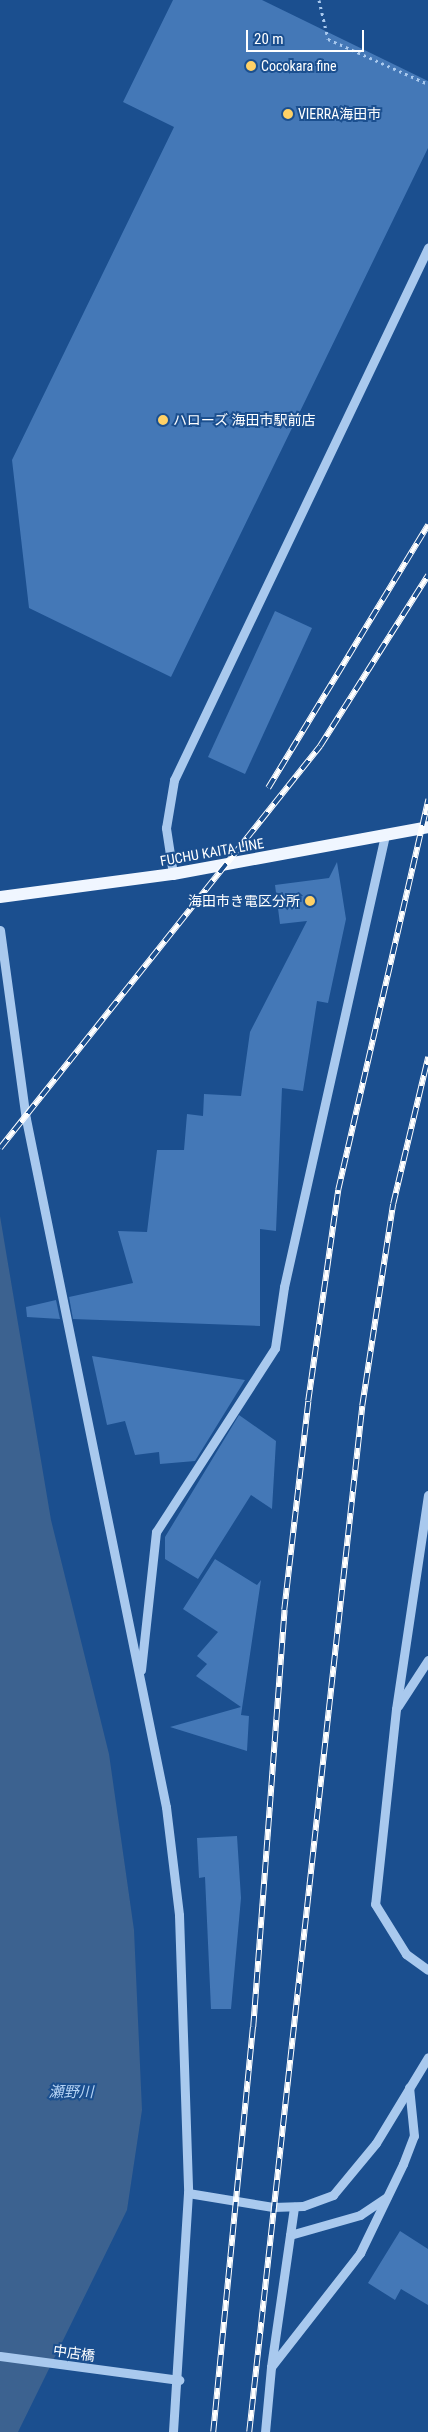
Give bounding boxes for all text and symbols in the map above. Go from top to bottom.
scale bar [248,20,366,52]
text: 20 m [254,30,284,48]
place label: Cocokara fine [261,58,337,74]
marker: Cocokara fine [245,60,257,72]
place label: VIERRA海田市 [298,106,381,122]
marker: VIERRA海田市 [282,108,294,120]
place label: ハローズ 海田市駅前店 [173,412,316,428]
marker: ハローズ 海田市駅前店 [157,414,169,426]
street label: FUCHU KAITA LINE [159,835,265,869]
place label: 海田市き電区分所 [188,893,300,909]
marker: 海田市き電区分所 [304,895,316,907]
water label: 瀬野川 [49,2084,93,2102]
street label: 中店橋 [52,2342,96,2364]

